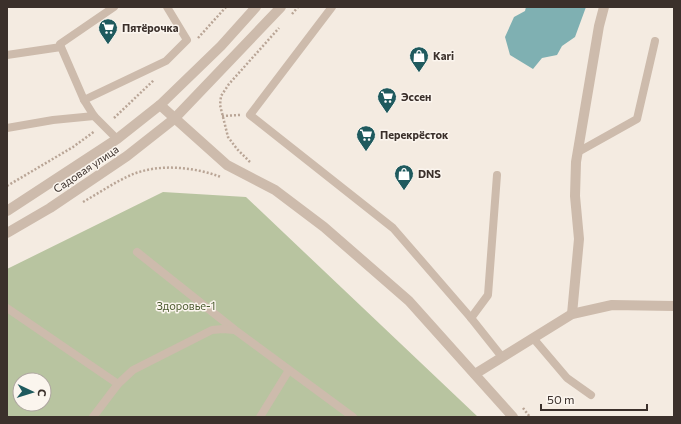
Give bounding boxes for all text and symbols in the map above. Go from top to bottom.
supermarket icon: Пятёрочка [97,17,119,45]
place label: Пятёрочка [122,21,179,34]
shop icon: Kari [408,45,430,73]
place label: Kari [433,49,454,62]
supermarket icon: Эссен [376,86,398,114]
place label: Эссен [401,90,431,103]
supermarket icon: Перекрёсток [355,124,377,152]
place label: Перекрёсток [380,128,449,141]
street label: Садовая улица [51,142,121,195]
shop icon: DNS [393,163,415,191]
place label: DNS [418,167,441,180]
park label: Здоровье-1 [157,299,215,312]
north arrow [12,372,52,412]
scale bar [541,386,647,412]
text: С [36,389,49,397]
text: 50 m [547,392,575,406]

